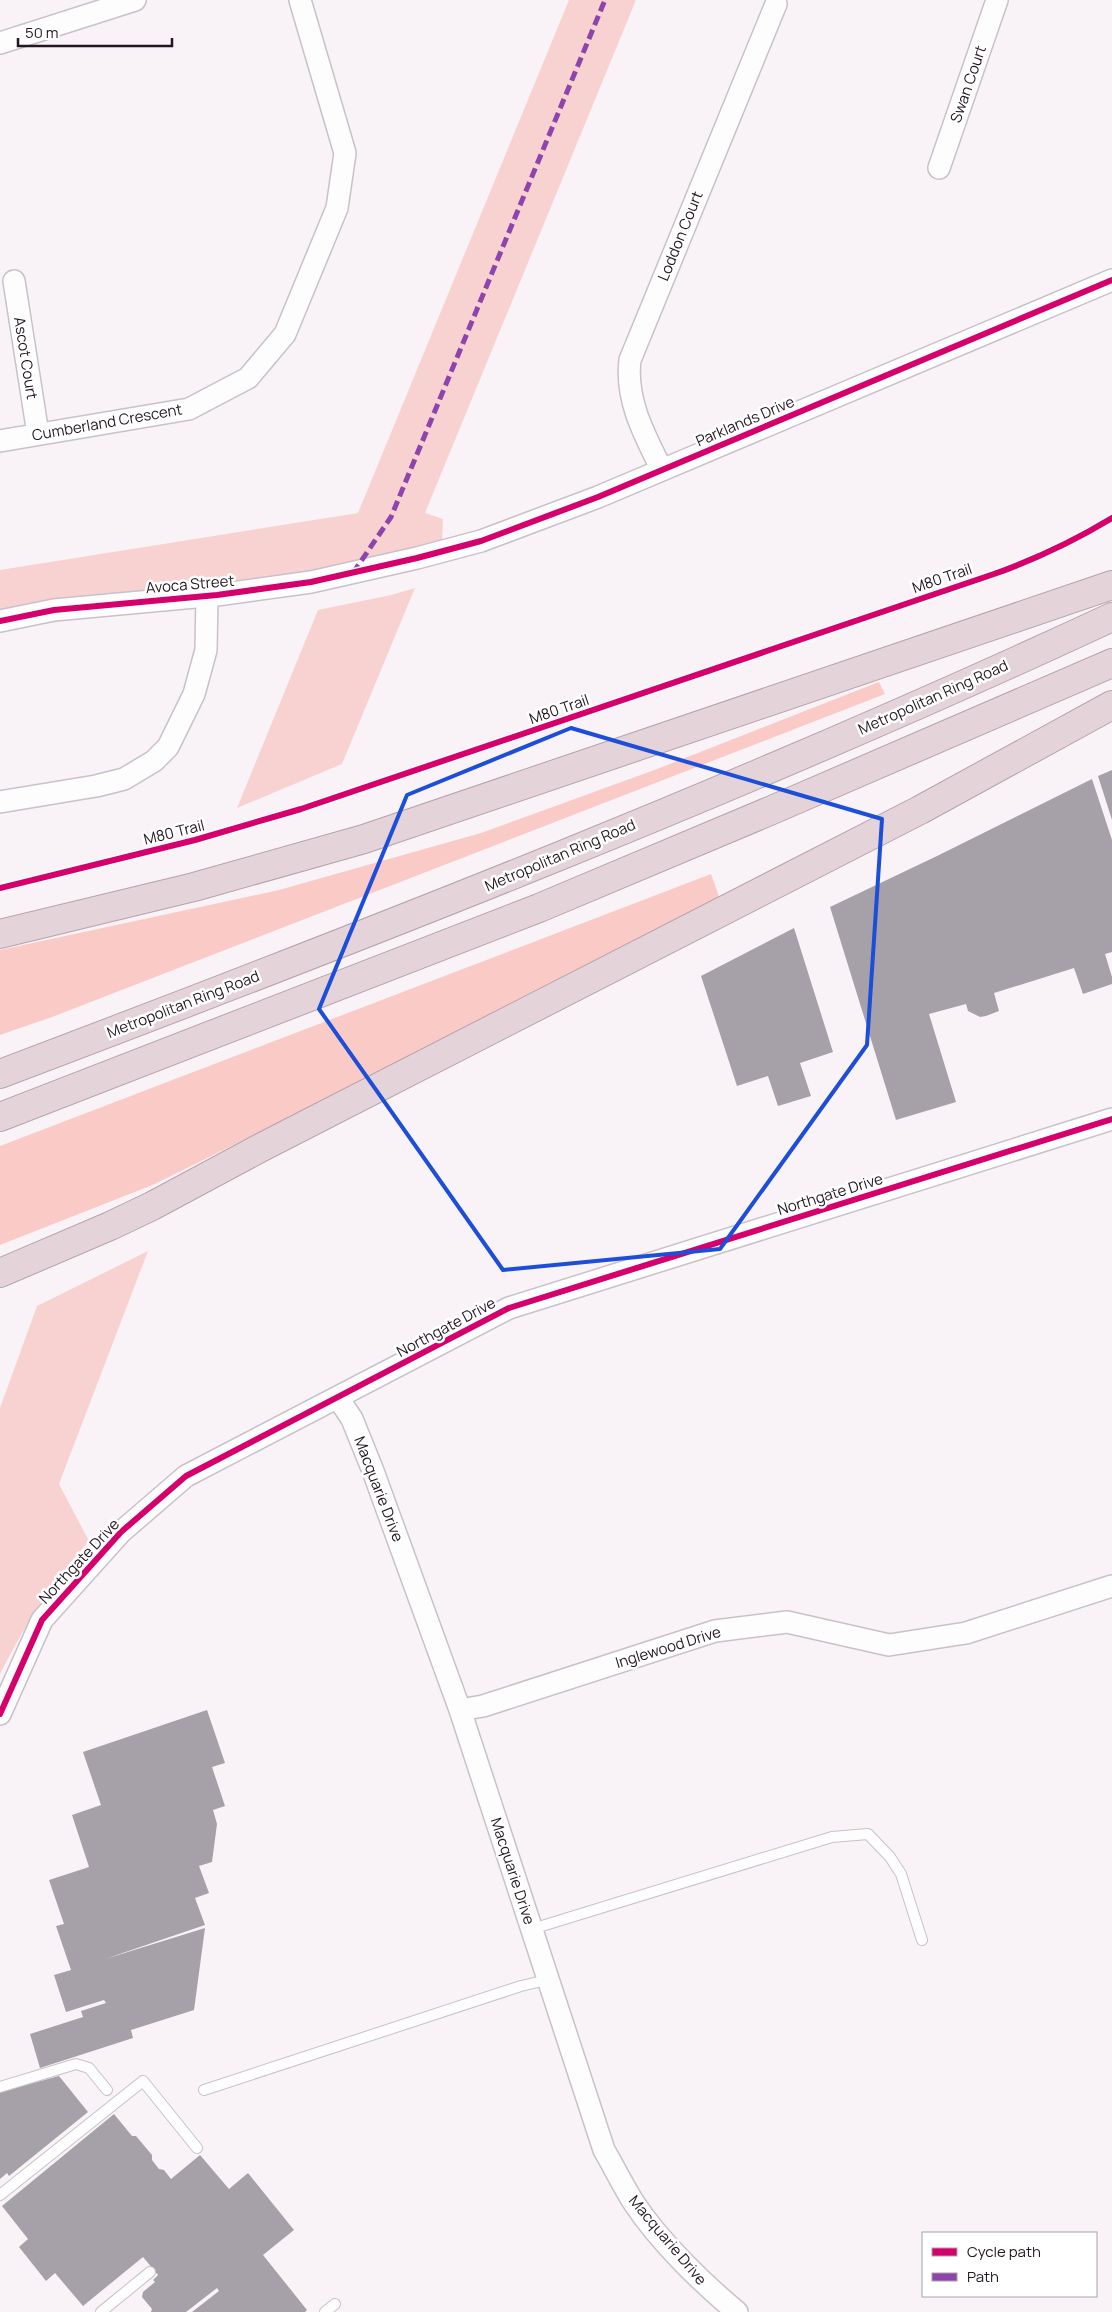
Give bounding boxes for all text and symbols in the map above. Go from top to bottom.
scale bar [18,15,171,47]
text: 50 m [25,22,59,43]
street label: Swan Court [945,43,991,125]
street label: Loddon Court [652,188,708,284]
street label: Ascot Court [9,315,43,401]
street label: Parklands Drive [692,391,798,451]
street label: Cumberland Crescent [30,398,184,446]
street label: M80 Trail [909,558,975,598]
street label: Avoca Street [145,570,235,598]
street label: Metropolitan Ring Road [855,654,1011,740]
street label: M80 Trail [526,689,592,729]
street label: M80 Trail [141,814,207,850]
street label: Metropolitan Ring Road [481,814,639,896]
street label: Metropolitan Ring Road [104,965,262,1043]
street label: Northgate Drive [775,1168,886,1220]
street label: Northgate Drive [393,1292,499,1362]
street label: Macquarie Drive [349,1433,409,1545]
street label: Northgate Drive [34,1514,124,1608]
street label: Inglewood Drive [613,1621,723,1673]
street label: Macquarie Drive [486,1815,540,1927]
street label: Macquarie Drive [624,2191,712,2289]
legend [922,2232,1097,2297]
text: Cycle path [967,2241,1041,2262]
text: Path [967,2266,999,2287]

